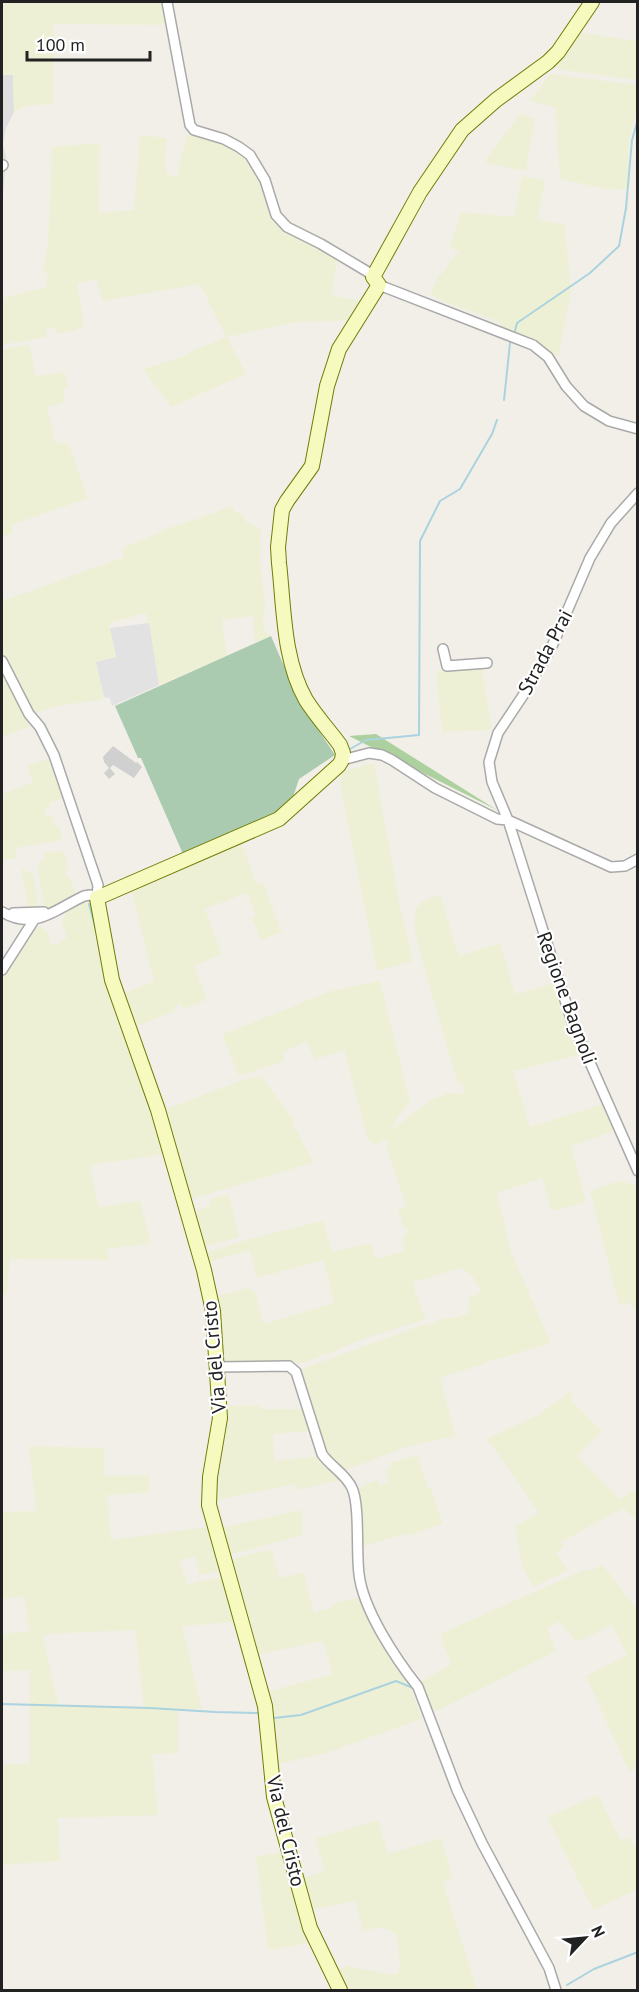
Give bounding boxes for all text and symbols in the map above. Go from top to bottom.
scale bar [27,24,150,62]
text: 100 m [36,33,85,56]
street label: Strada Prai [512,605,578,699]
street label: Regione Bagnoli [531,928,603,1068]
street label: Via del Cristo [196,1300,232,1415]
street label: Via del Cristo [260,1772,311,1889]
north arrow [555,1908,615,1968]
text: N [587,1922,610,1941]

